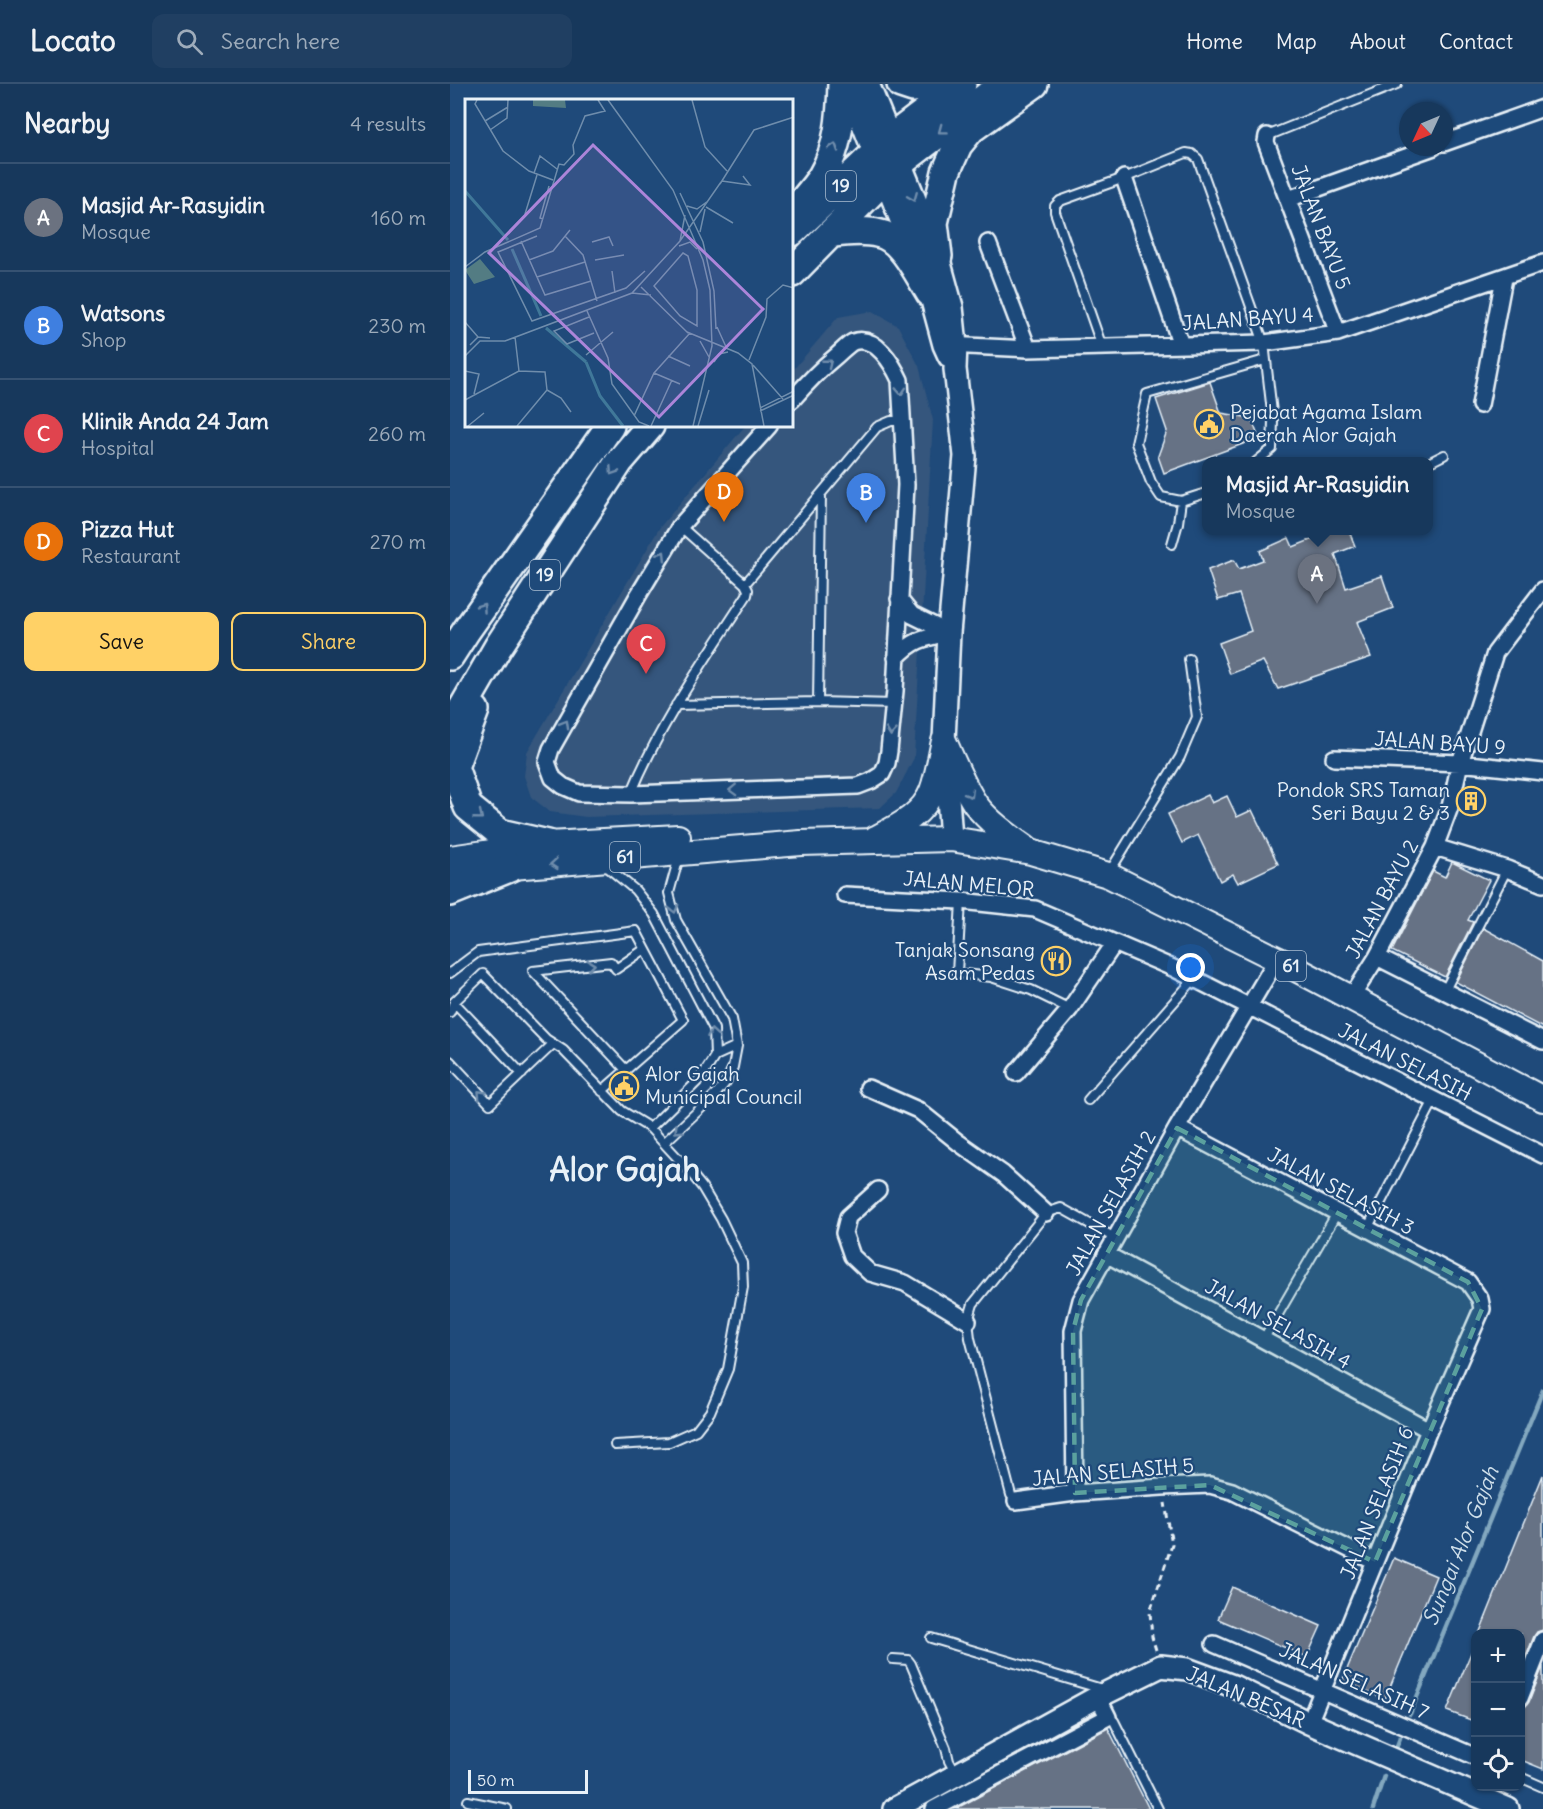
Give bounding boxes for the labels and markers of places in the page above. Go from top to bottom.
place label: Pejabat Agama Islam Daerah Alor Gajah [1230,399,1422,447]
public building icon: Pejabat Agama Islam Daerah Alor Gajah [1193,408,1225,440]
pin: D [704,472,744,522]
pin: B [846,474,886,523]
pin: A [1298,554,1336,604]
pin: C [626,624,666,674]
place label: Pondok SRS Taman Seri Bayu 2 & 3 [1277,777,1450,825]
building icon: Pondok SRS Taman Seri Bayu 2 & 3 [1455,785,1487,817]
place label: Tanjak Sonsang Asam Pedas [895,937,1035,985]
restaurant icon: Tanjak Sonsang Asam Pedas [1040,945,1072,977]
place label: Alor Gajah Municipal Council [645,1061,802,1109]
public building icon: Alor Gajah Municipal Council [608,1070,640,1102]

